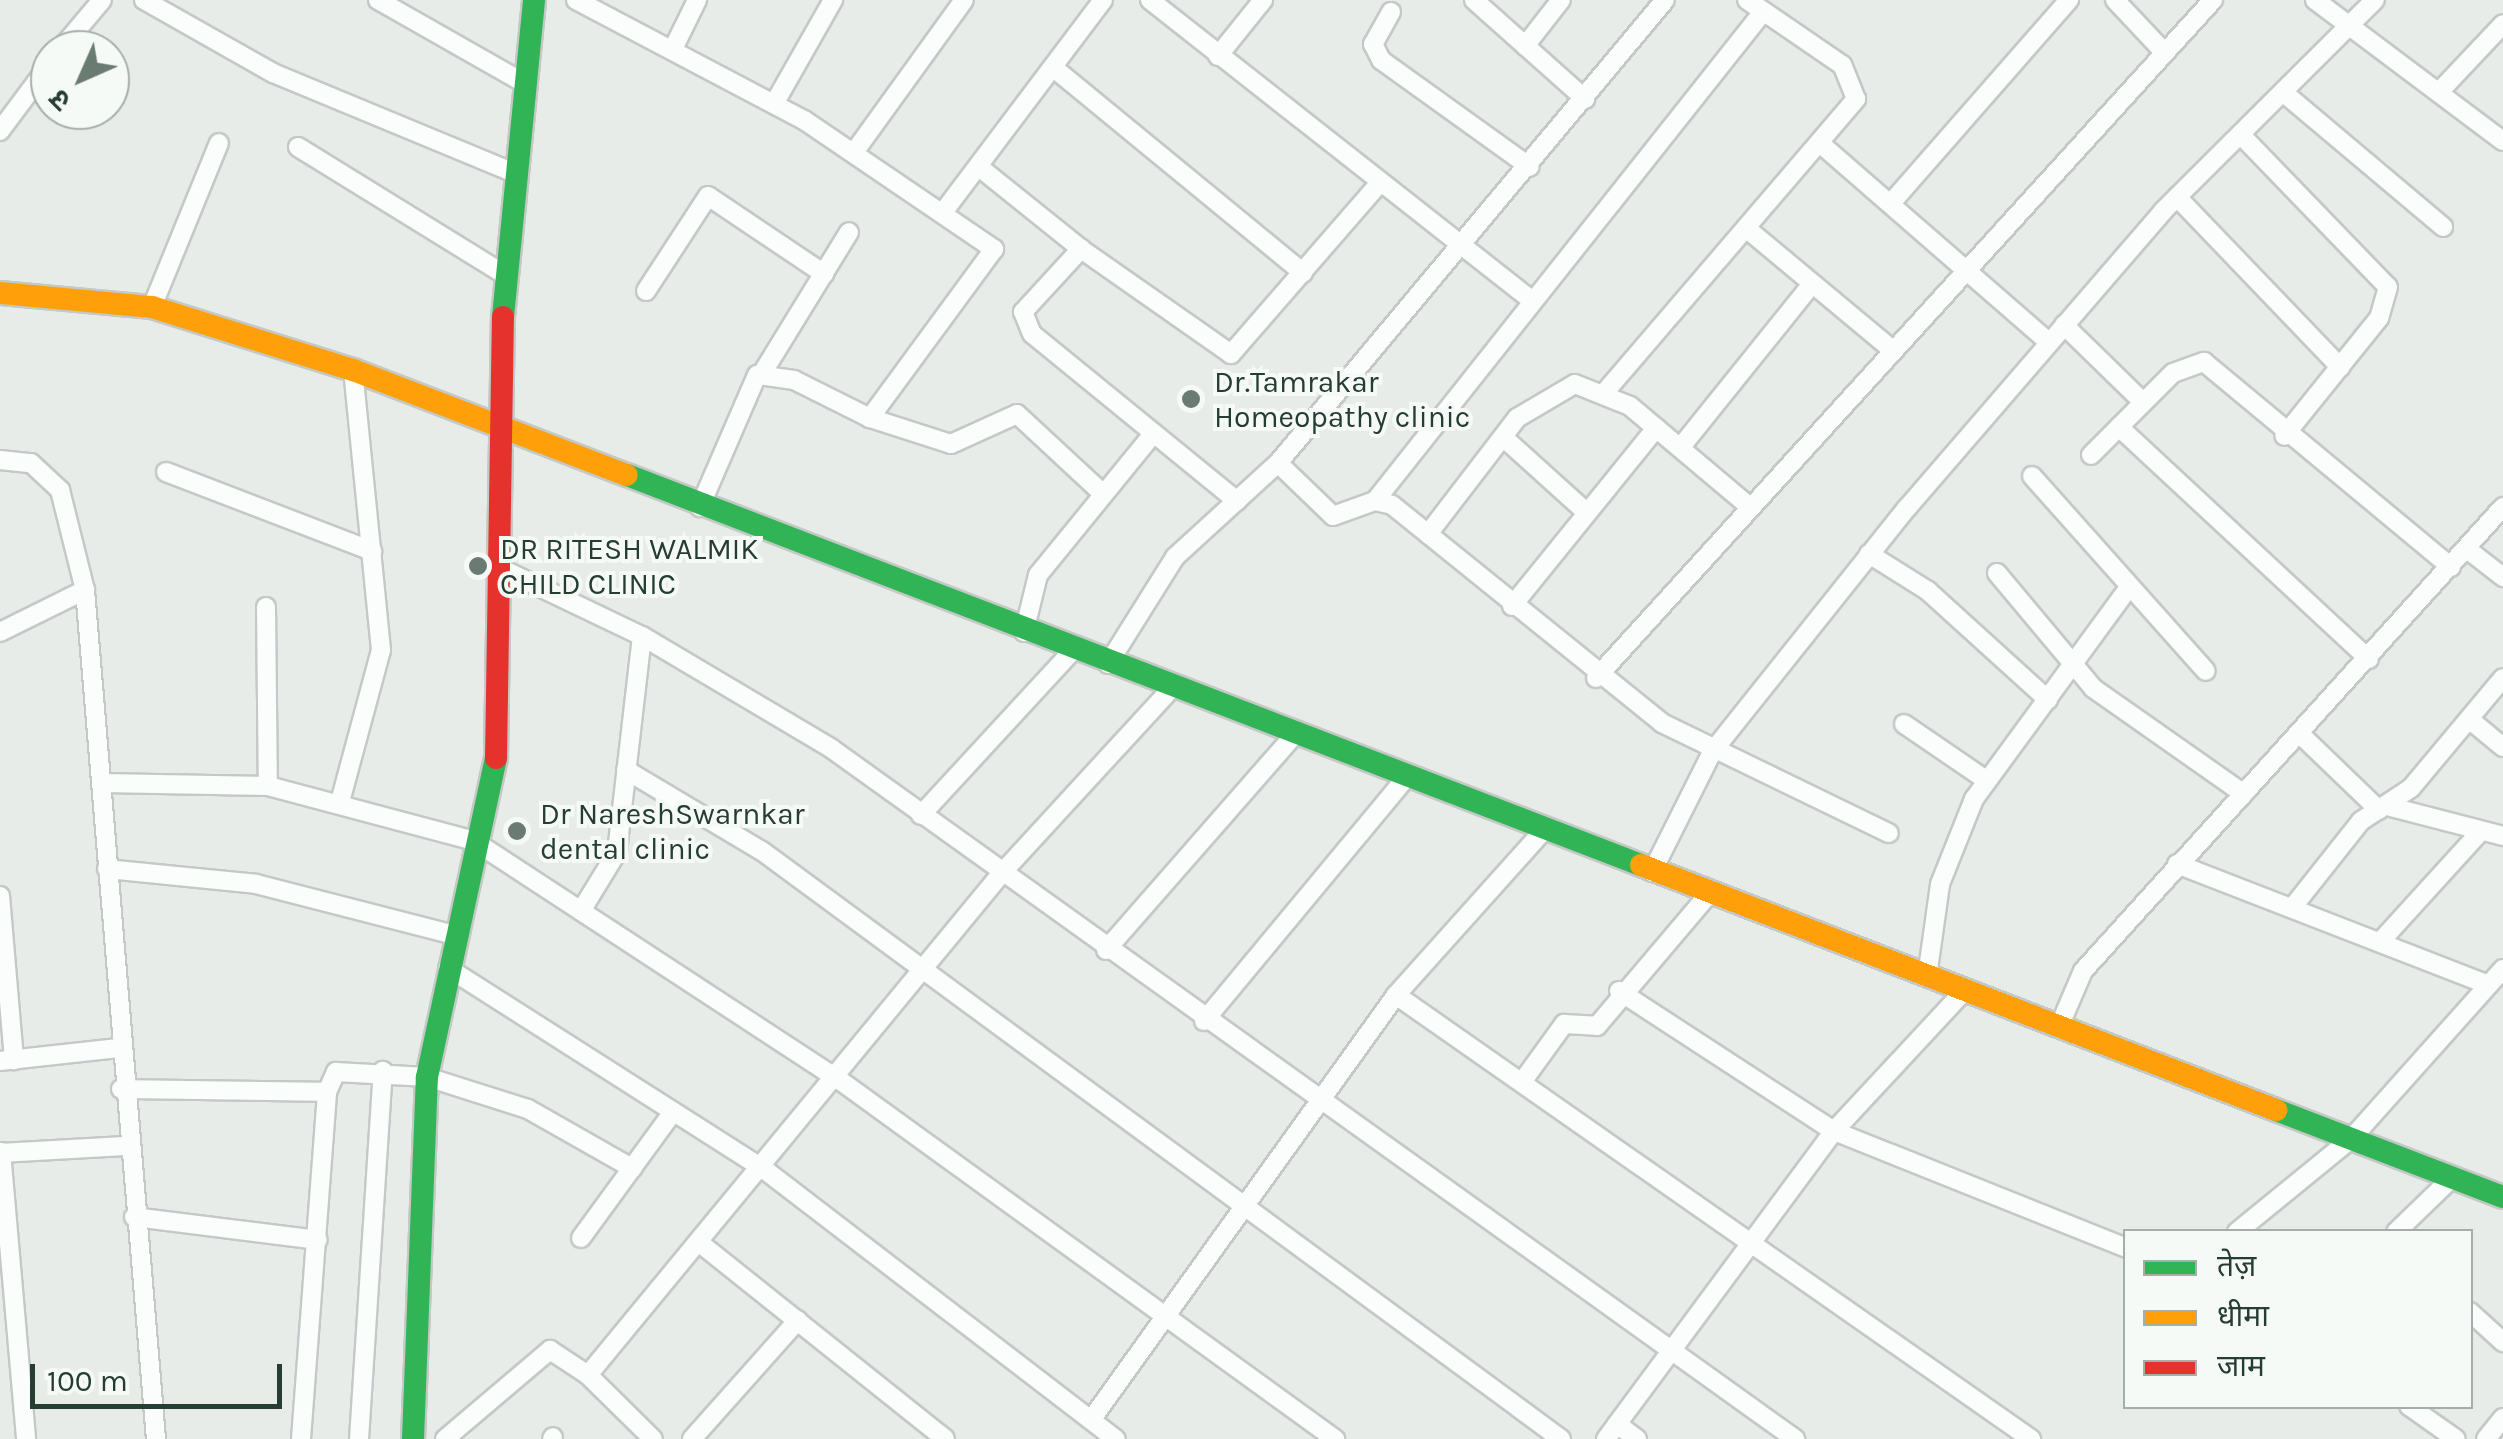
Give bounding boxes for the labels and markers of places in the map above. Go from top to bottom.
place label: Dr.Tamrakar Homeopathy clinic [1214,364,1470,434]
marker: Dr.Tamrakar Homeopathy clinic [1178,386,1204,412]
place label: DR RITESH WALMIK CHILD CLINIC [500,531,758,602]
marker: DR RITESH WALMIK CHILD CLINIC [465,553,491,579]
place label: Dr NareshSwarnkar dental clinic [540,796,805,866]
marker: Dr NareshSwarnkar dental clinic [504,818,530,844]

